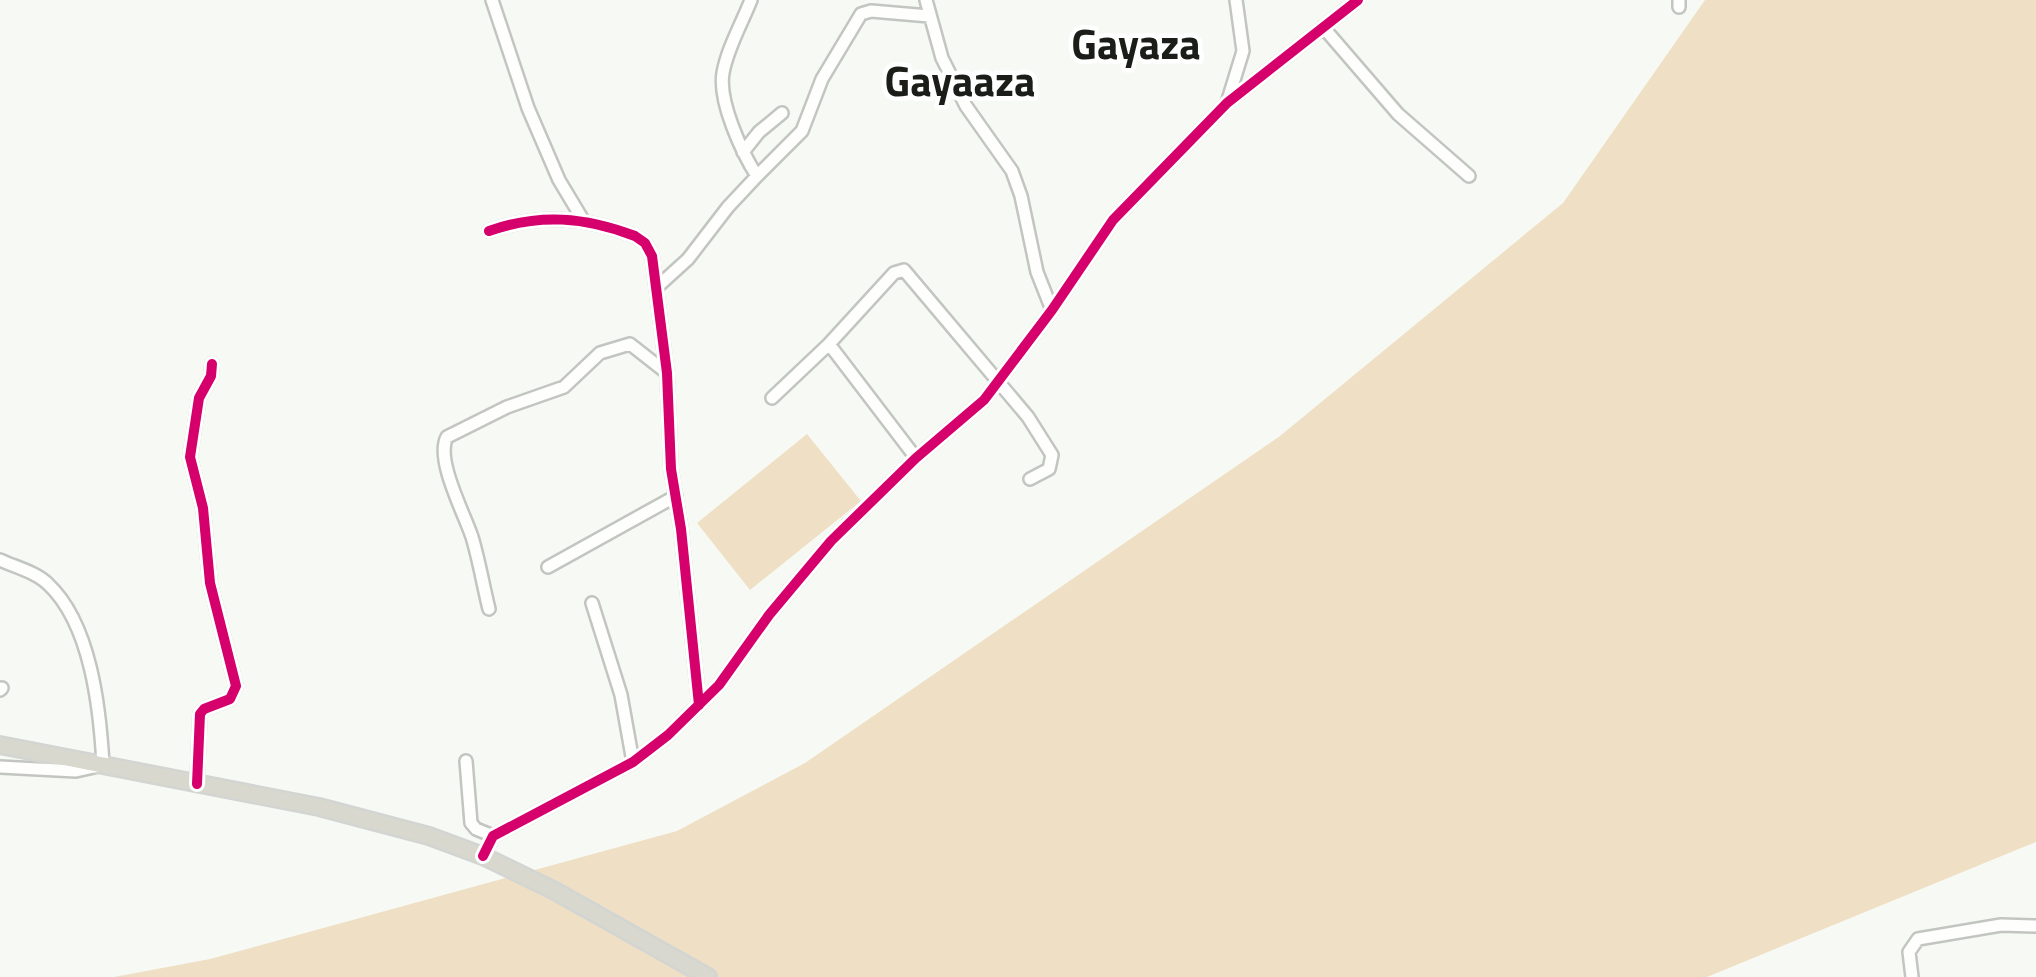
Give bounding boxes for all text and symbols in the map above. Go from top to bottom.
district label: Gayaza [1071,11,1201,75]
district label: Gayaaza [885,48,1035,112]

